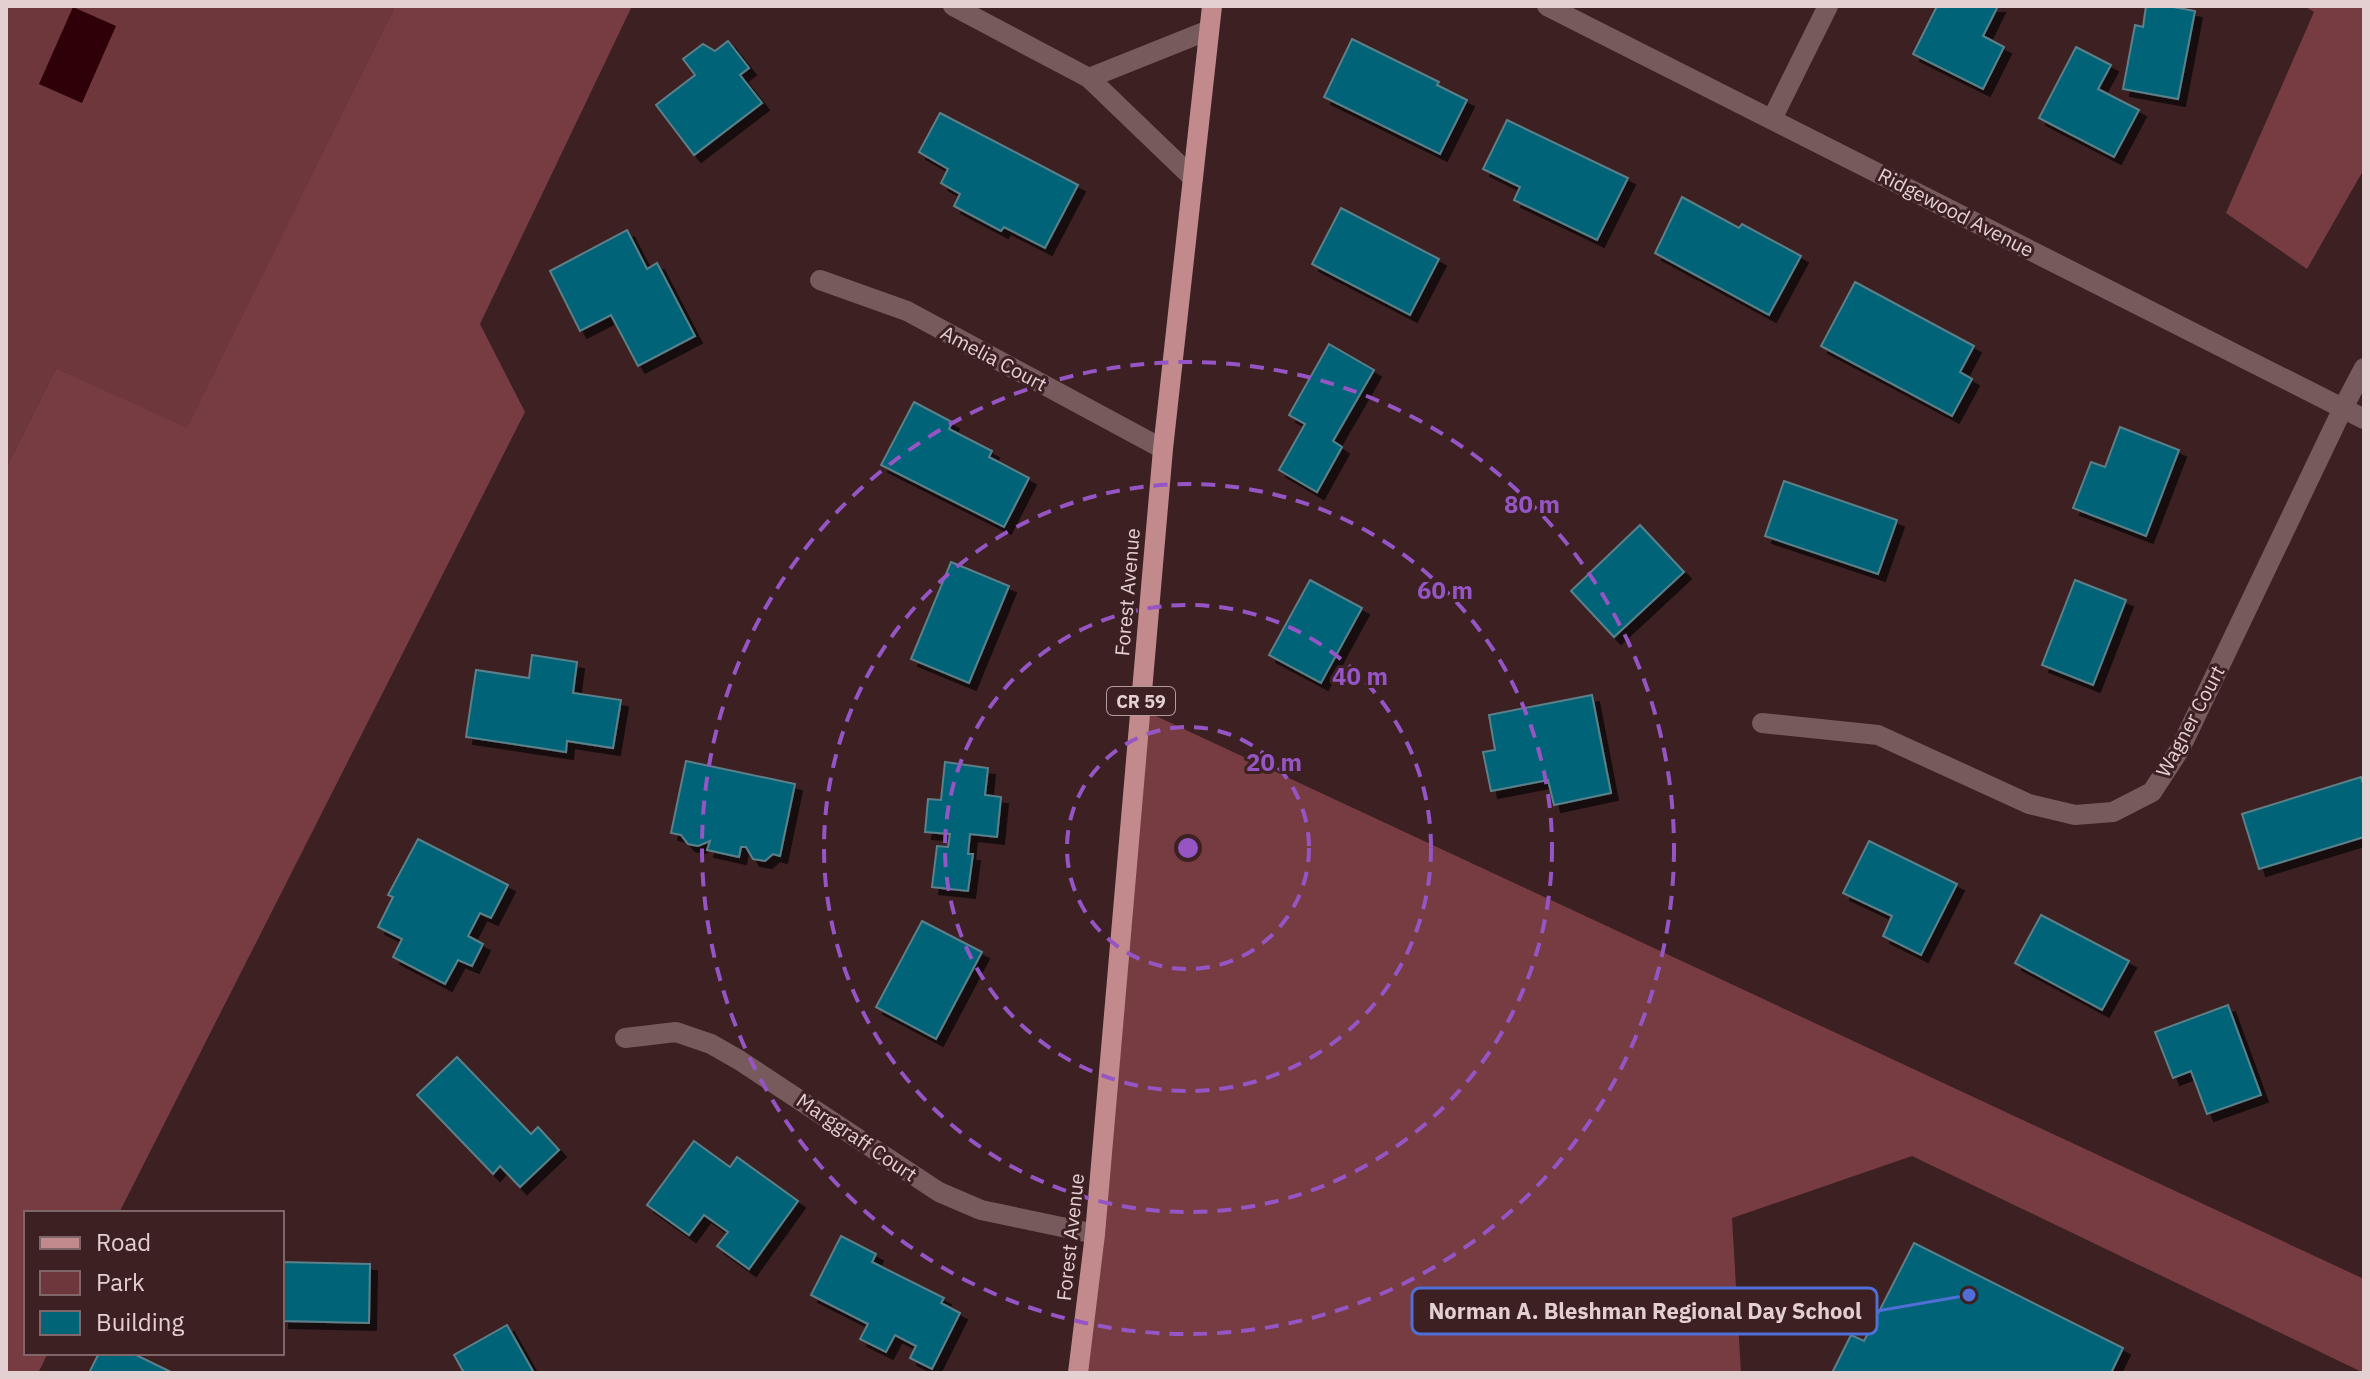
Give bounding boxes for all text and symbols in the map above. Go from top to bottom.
street label: Ridgewood Avenue [1873,161,2039,263]
street label: Amelia Court [936,319,1052,397]
text: 80 m [1504,488,1560,520]
street label: Forest Avenue [1108,527,1146,657]
text: 60 m [1417,574,1473,606]
text: 40 m [1332,660,1388,692]
street label: Wagner Court [2149,660,2231,782]
road number: CR 59 [1107,687,1175,715]
text: 20 m [1246,746,1302,778]
centre of rings [1174,834,1202,862]
street label: Marggraff Court [791,1087,923,1187]
street label: Forest Avenue [1050,1172,1090,1302]
legend [24,1211,284,1355]
text: Road [96,1226,151,1258]
text: Park [96,1266,145,1298]
callout: Norman A. Bleshman Regional Day School [1412,1288,1877,1334]
text: Norman A. Bleshman Regional Day School [1428,1296,1862,1325]
text: Building [96,1306,184,1338]

